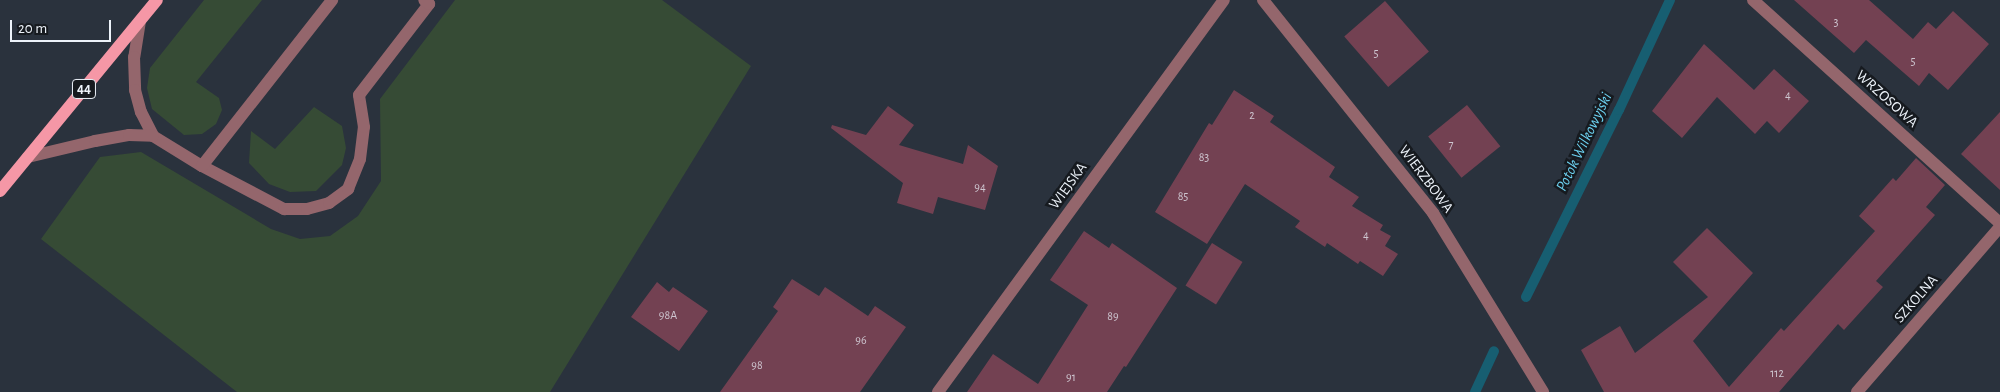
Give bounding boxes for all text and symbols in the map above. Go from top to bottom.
scale bar [12,10,114,42]
house number: 3 [1834,16,1838,30]
text: 20 m [18,21,47,36]
house number: 5 [1373,47,1379,61]
house number: 5 [1910,55,1916,69]
street label: WRZOSOWA [1852,66,1922,132]
road number: 44 [72,78,96,100]
house number: 4 [1785,89,1791,103]
water label: Potok Wilkowyjski [1552,90,1616,194]
house number: 2 [1249,109,1255,123]
house number: 7 [1448,138,1454,152]
street label: WIERZBOWA [1395,142,1457,216]
house number: 83 [1199,151,1209,165]
street label: WIEJSKA [1045,159,1091,213]
house number: 94 [974,181,986,195]
house number: 85 [1178,190,1188,204]
house number: 4 [1363,229,1369,243]
street label: SZKOLNA [1890,271,1942,327]
house number: 98A [659,309,677,323]
house number: 89 [1107,310,1119,324]
house number: 96 [855,334,867,348]
house number: 98 [751,359,763,373]
house number: 112 [1770,367,1784,381]
house number: 91 [1066,371,1076,385]

